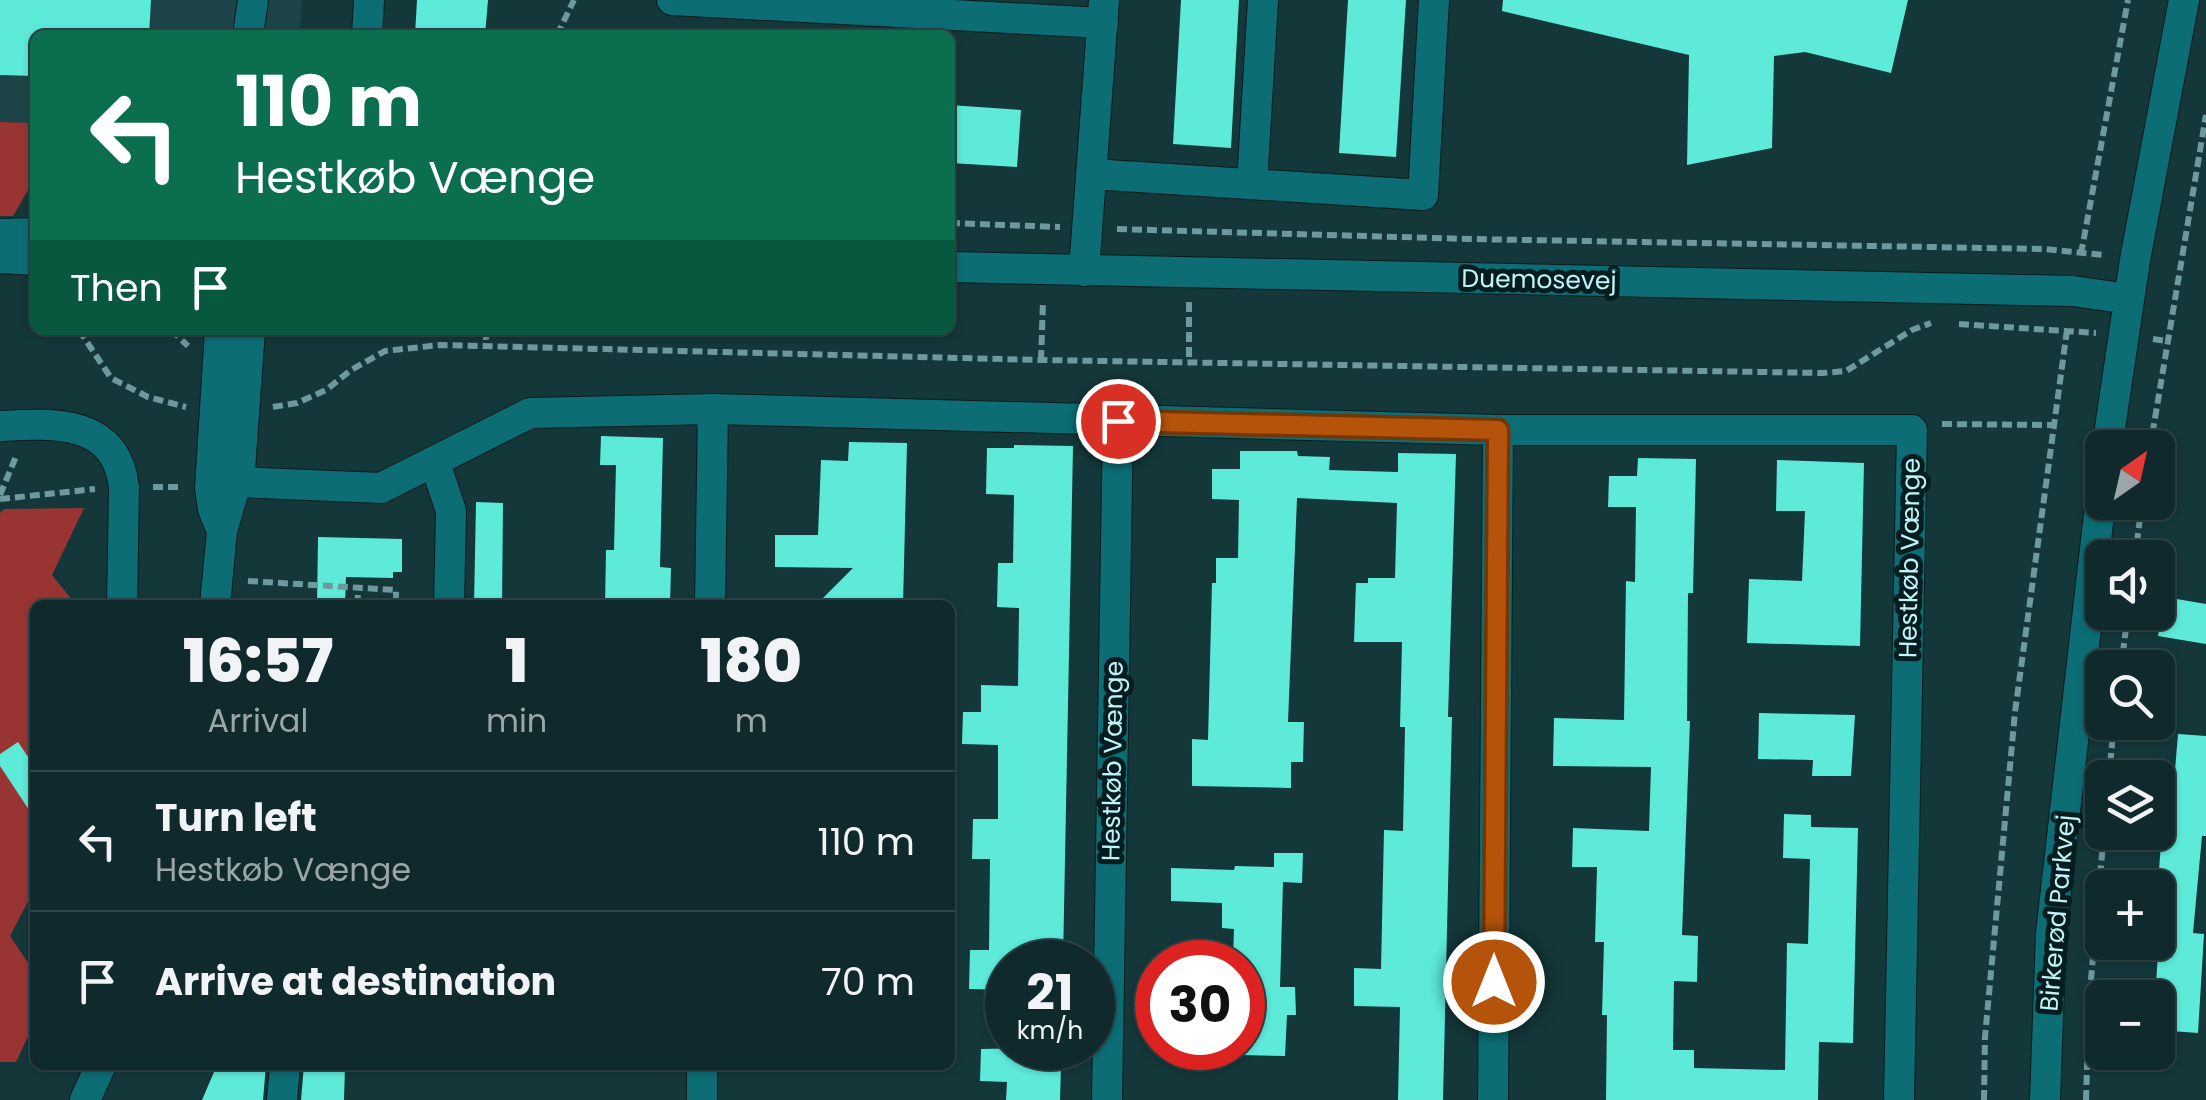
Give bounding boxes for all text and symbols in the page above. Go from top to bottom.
text: 110 m [235,52,422,151]
icon: left [70,70,200,200]
text: Hestkøb Vænge [235,146,595,209]
icon: arrive [183,260,238,315]
text: Then [70,261,163,314]
street label: Duemosevej [1461,261,1617,298]
pin [1076,379,1161,464]
icon: arrive [1091,394,1146,449]
north arrow [2085,430,2175,520]
map controls [2085,430,2175,1070]
street label: Hestkøb Vænge [1890,458,1929,658]
button: sound [2085,540,2175,630]
text: 16:57 [183,619,333,703]
text: 1 [505,619,528,703]
text: 180 [700,619,802,703]
button: search [2085,650,2175,740]
street label: Hestkøb Vænge [1093,661,1132,861]
text: Arrival [208,698,308,743]
text: min [486,698,547,743]
text: m [735,698,768,743]
button: layers [2085,760,2175,850]
text: Turn left [155,791,317,844]
street label: Birkerød Parkvej [2031,813,2084,1013]
icon: left [70,814,125,869]
text: 110 m [818,815,915,868]
text: Hestkøb Vænge [155,847,411,892]
button: + [2085,870,2175,960]
position arrow [1442,930,1546,1034]
speed limit sign: 30 [1135,940,1265,1070]
icon: arrive [70,954,125,1009]
text: Arrive at destination [155,955,556,1008]
text: 70 m [821,955,915,1008]
text: 21 [1026,957,1074,1028]
button: − [2085,980,2175,1070]
text: km/h [1017,1013,1083,1048]

